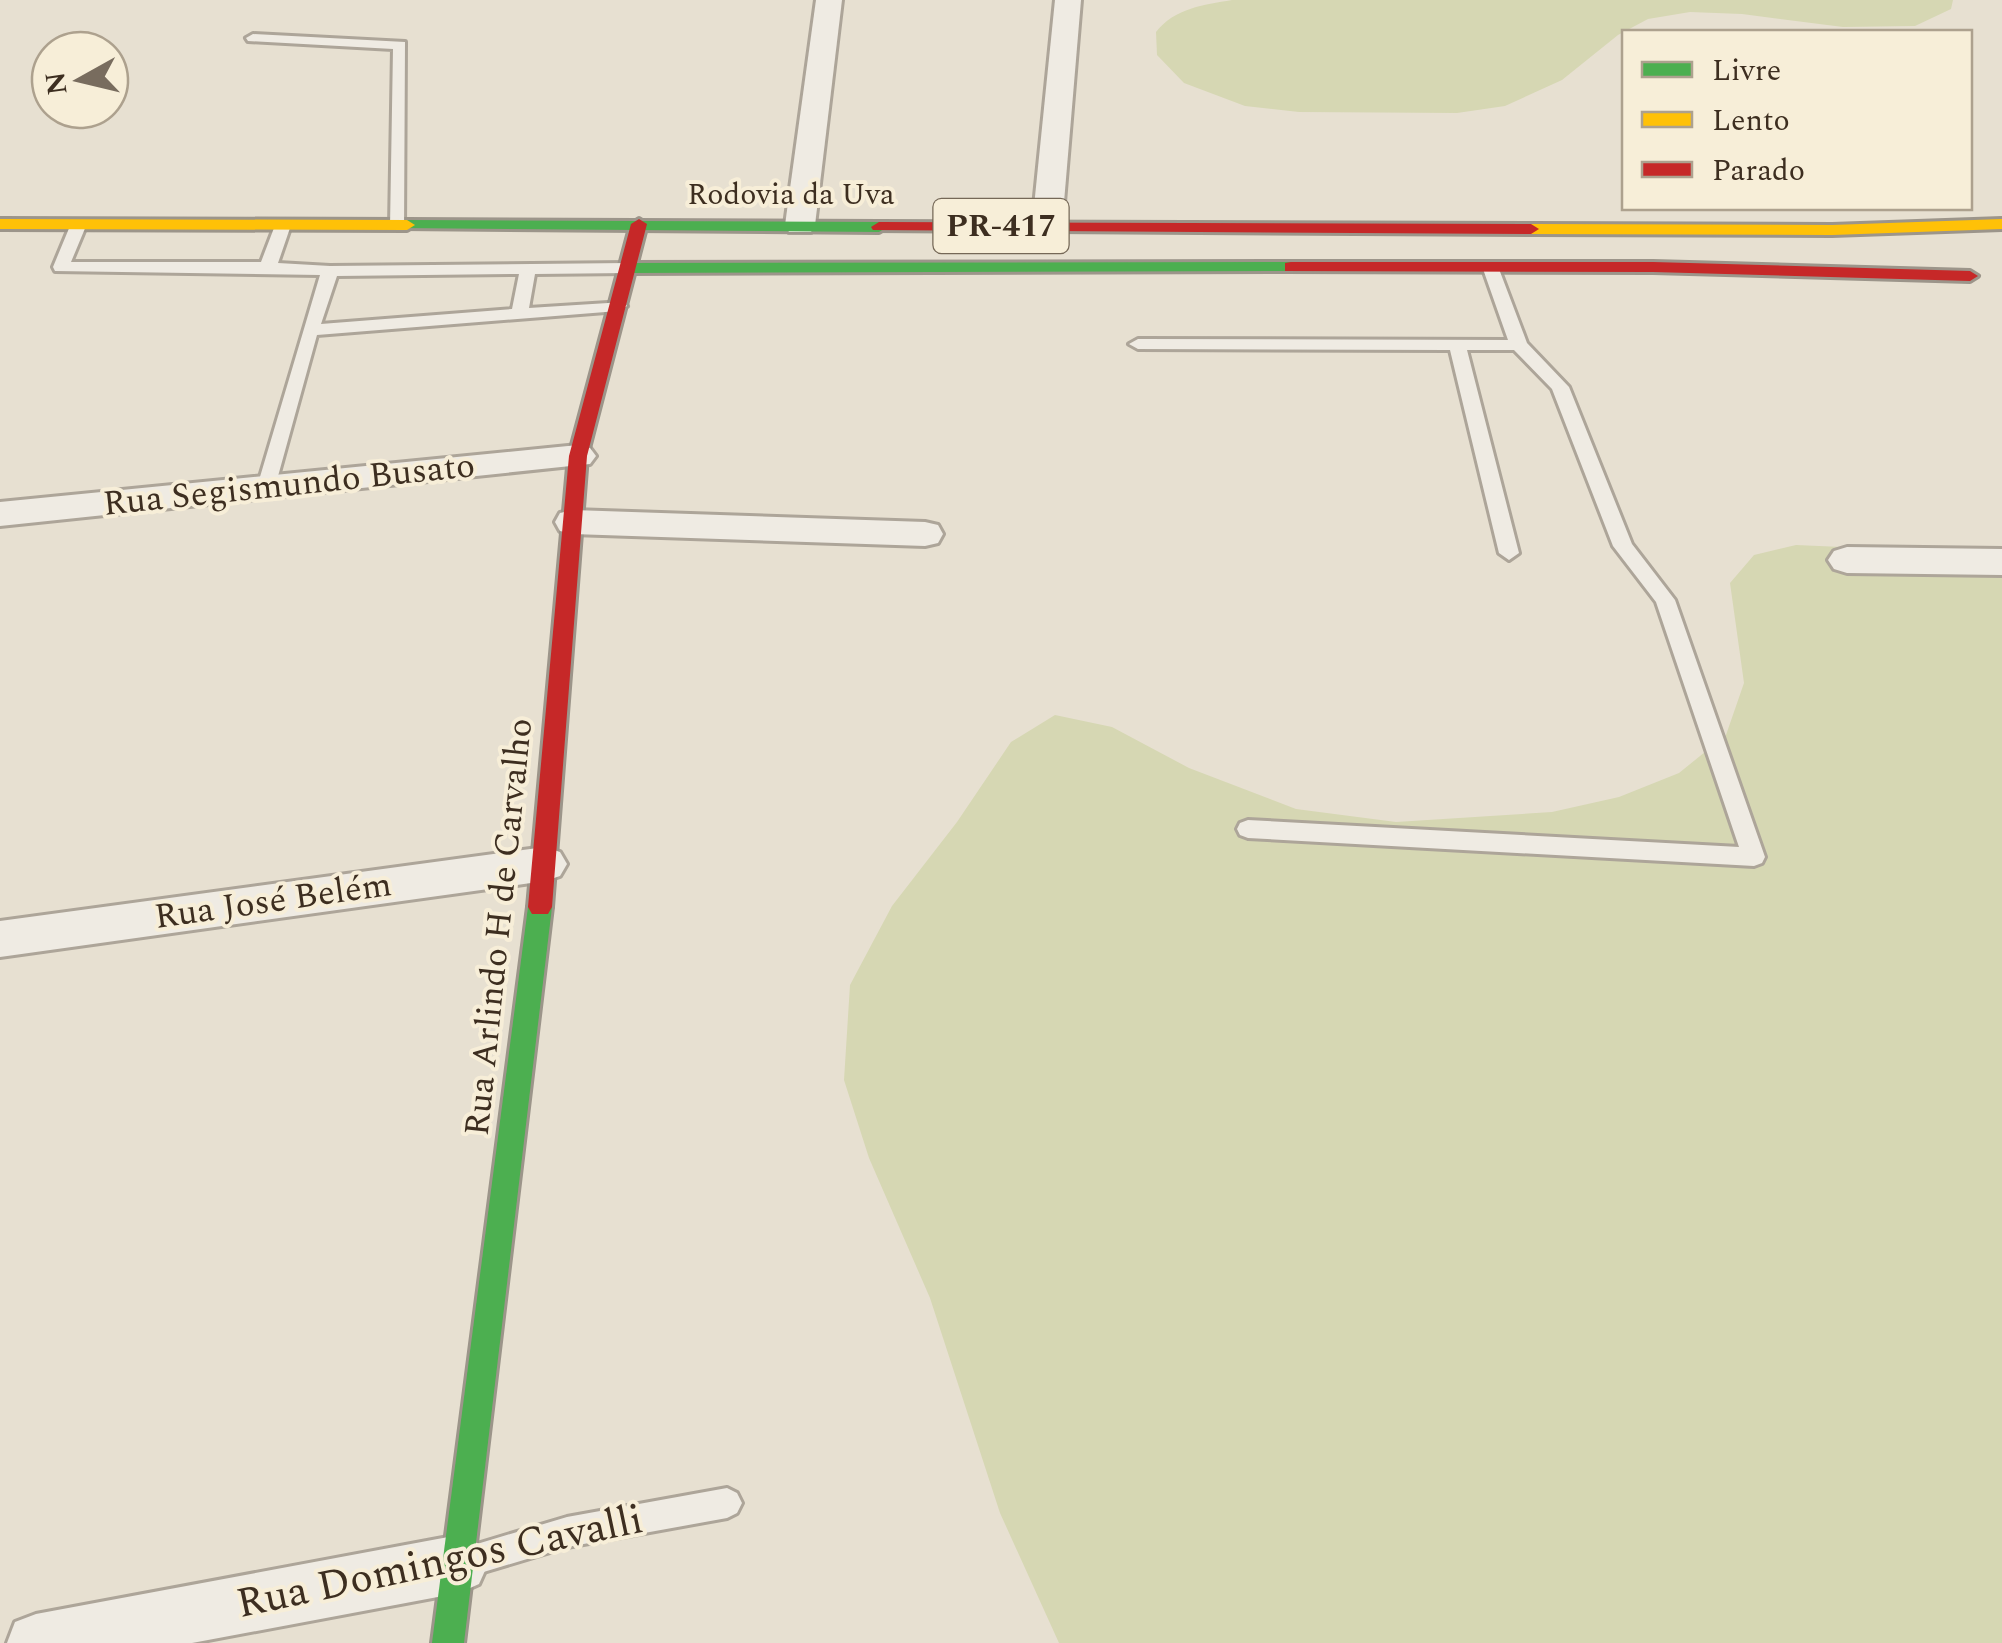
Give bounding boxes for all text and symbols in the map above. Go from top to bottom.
north arrow [30,30,130,130]
legend [1622,30,1972,210]
text: Livre [1712,48,1781,94]
text: N [34,69,80,98]
text: Lento [1712,98,1790,144]
text: Parado [1712,148,1805,194]
street label: Rodovia da Uva [687,172,895,218]
road number: PR-417 [934,199,1068,253]
street label: Rua Segismundo Busato [100,439,478,531]
street label: Rua Arlindo H de Carvalho [451,716,547,1138]
street label: Rua José Belém [151,858,395,944]
street label: Rua Domingos Cavalli [231,1488,649,1636]

